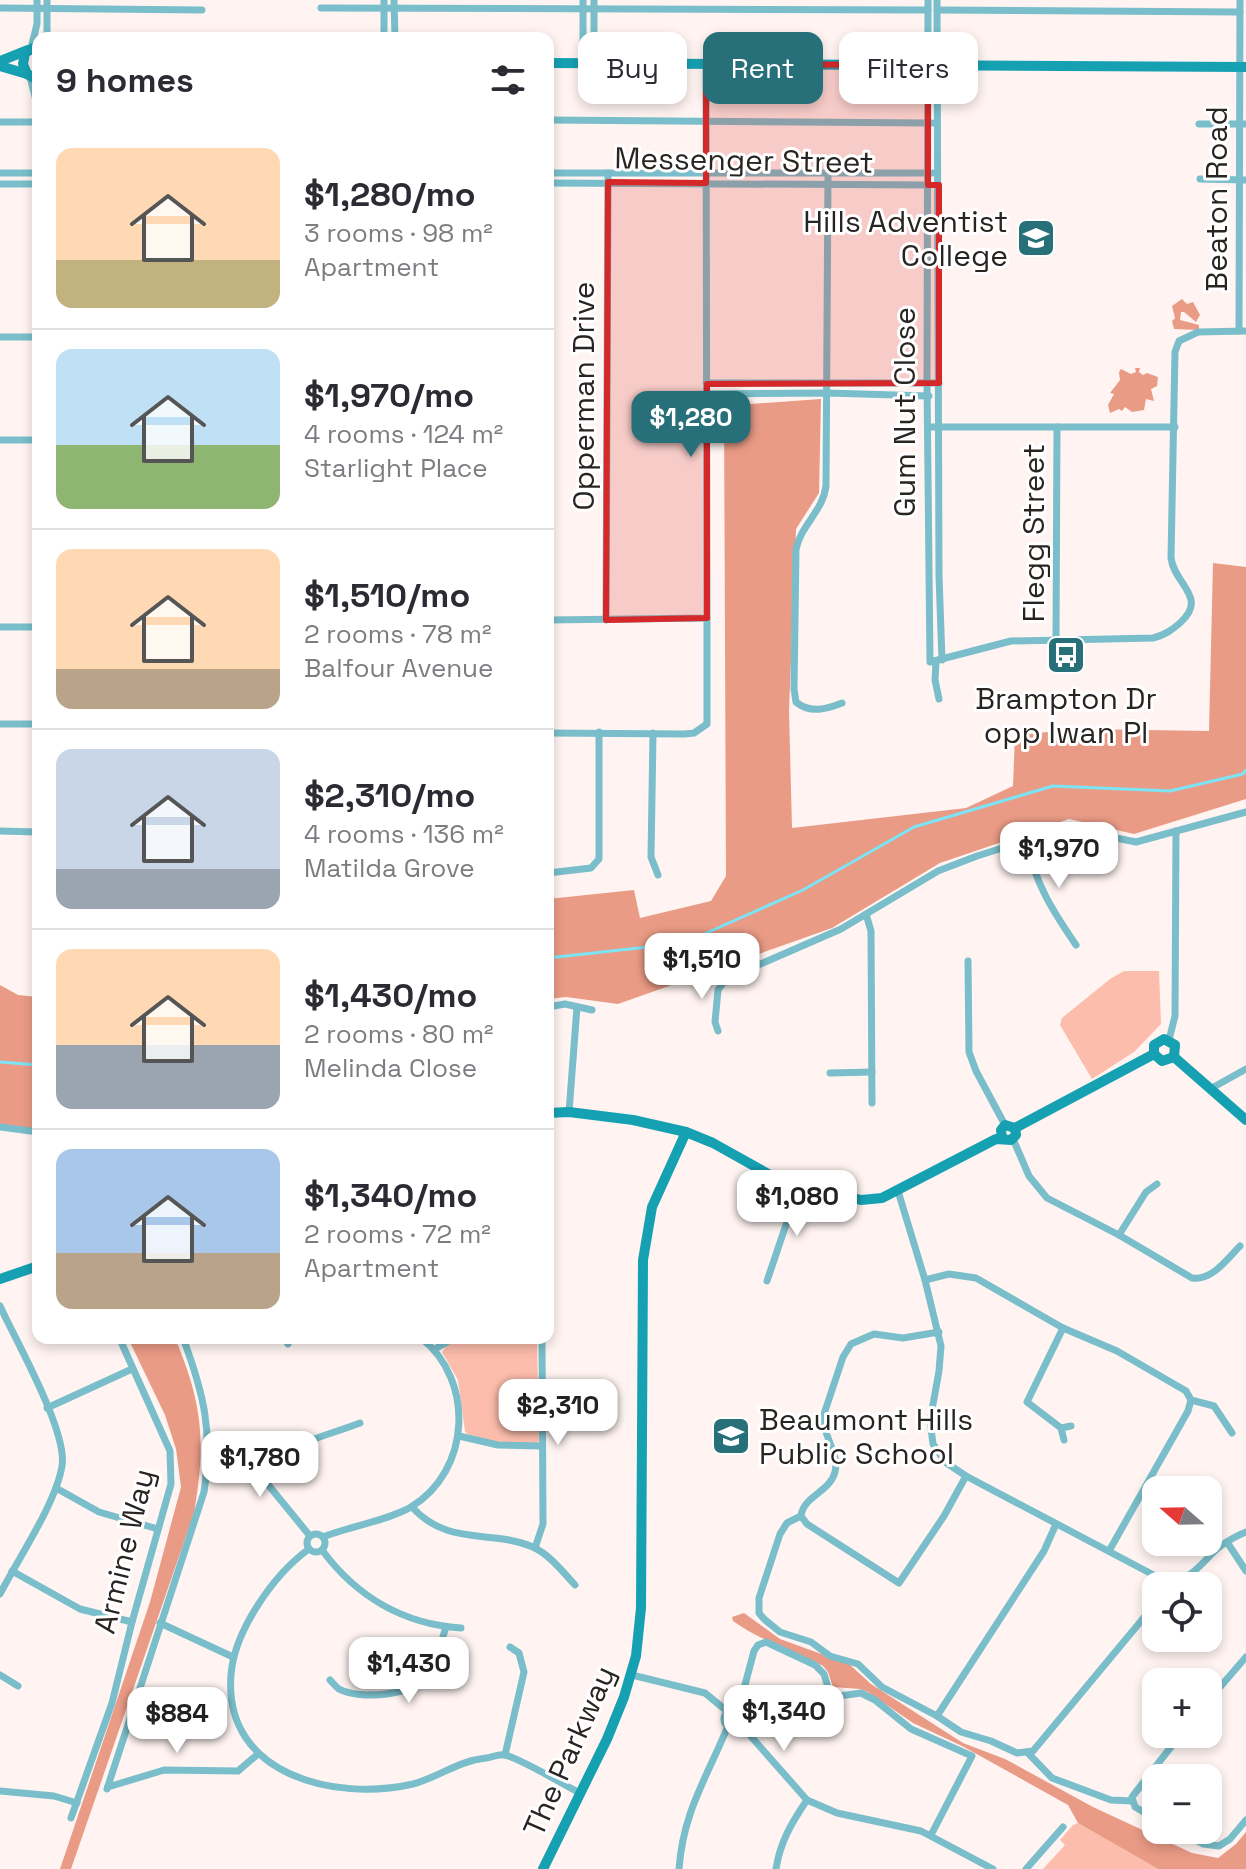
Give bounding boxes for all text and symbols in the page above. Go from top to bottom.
chip: Buy [578,32,687,104]
chip: Rent [703,32,823,104]
chip: Filters [839,32,978,104]
icon: filters [486,58,530,102]
text: 9 homes [56,59,194,102]
street label: Beaton Road [1197,106,1236,292]
street label: Messenger Street [614,138,874,182]
text: $1,280/mo [304,173,476,216]
icon: home [120,180,216,276]
place label: Hills Adventist College [803,202,1008,275]
text: 3 rooms · 98 m² [304,216,493,250]
school or university icon: Hills Adventist College [1015,217,1057,259]
text: Apartment [304,250,439,284]
street label: Opperman Drive [564,282,603,510]
street label: Gum Nut Close [885,307,924,517]
text: $1,970/mo [304,374,474,417]
icon: home [120,381,216,477]
pin: $1,280 [626,391,756,459]
text: $1,280 [649,400,733,434]
text: 4 rooms · 124 m² [304,417,503,451]
street label: Flegg Street [1014,443,1053,623]
text: Starlight Place [304,451,488,485]
text: $1,510/mo [304,574,470,617]
icon: home [120,581,216,677]
text: 2 rooms · 78 m² [304,617,491,651]
bus stop icon: Brampton Dr opp Iwan Pl [1045,634,1087,676]
text: Balfour Avenue [304,651,493,685]
place label: Brampton Dr opp Iwan Pl [975,679,1157,752]
text: $2,310/mo [304,774,475,817]
icon: home [120,781,216,877]
text: 4 rooms · 136 m² [304,817,504,851]
pin: $1,970 [994,822,1124,890]
text: $1,970 [1018,831,1100,865]
text: Matilda Grove [304,851,475,885]
pin: $1,510 [637,933,767,1001]
text: $1,510 [663,942,741,976]
text: $1,430/mo [304,974,477,1017]
icon: home [120,981,216,1077]
text: 2 rooms · 80 m² [304,1017,494,1051]
text: Melinda Close [304,1051,477,1085]
pin: $1,080 [732,1170,862,1238]
text: $1,340/mo [304,1174,477,1217]
text: $1,080 [755,1179,839,1213]
icon: home [120,1181,216,1277]
text: 2 rooms · 72 m² [304,1217,491,1251]
text: Apartment [304,1251,439,1285]
pin: $2,310 [493,1379,623,1447]
text: $2,310 [517,1388,599,1422]
place label: Beaumont Hills Public School [759,1400,973,1473]
school or university icon: Beaumont Hills Public School [710,1415,752,1457]
pin: $1,780 [195,1431,325,1499]
text: $1,780 [219,1440,301,1474]
street label: Armine Way [85,1465,163,1637]
north arrow [1142,1476,1222,1556]
map controls [1142,1476,1222,1844]
button: locate [1142,1572,1222,1652]
pin: $1,430 [344,1637,474,1705]
text: $1,430 [367,1646,451,1680]
street label: The Parkway [514,1660,624,1842]
button: + [1142,1668,1222,1748]
pin: $1,340 [719,1685,849,1753]
pin: $884 [130,1687,224,1755]
text: $1,340 [742,1694,826,1728]
text: $884 [145,1696,209,1730]
button: − [1142,1764,1222,1844]

